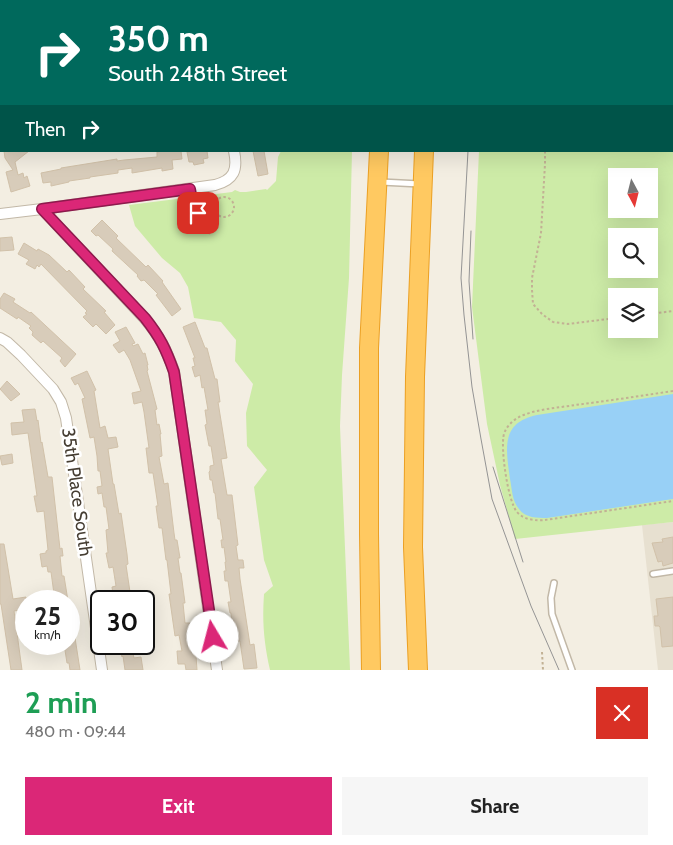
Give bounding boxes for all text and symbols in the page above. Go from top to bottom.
text: 350 m [108,17,209,60]
icon: right [25,20,90,85]
text: South 248th Street [108,60,287,87]
icon: right [76,115,104,143]
text: Then [25,118,66,141]
north arrow [608,168,658,218]
map controls [608,168,658,338]
pin [177,192,219,234]
icon: arrive [184,199,212,227]
button: search [608,228,658,278]
button: layers [608,288,658,338]
street label: 35th Place South [57,426,97,558]
speed limit sign: 30 [90,590,155,655]
text: 25 [34,601,61,631]
position arrow [186,610,238,662]
text: km/h [34,627,61,642]
text: 2 min [25,684,97,721]
button: close [596,687,648,739]
text: 480 m · 09:44 [25,722,126,741]
button: Exit [25,777,332,835]
button: Share [342,777,648,835]

